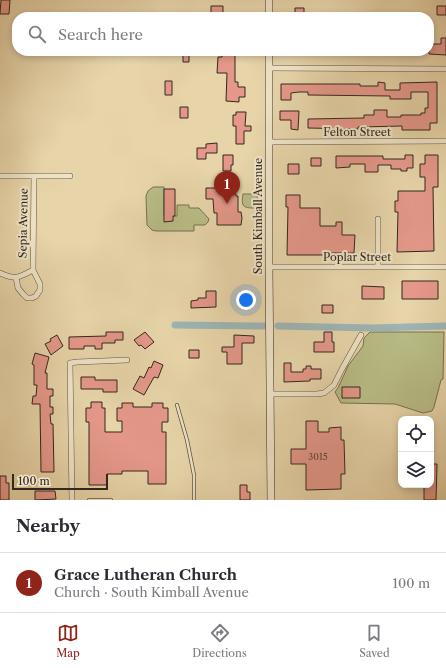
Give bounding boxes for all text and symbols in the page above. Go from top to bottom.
search box [12,12,434,56]
icon: search [26,23,48,45]
text: Search here [58,25,143,44]
street label: Felton Street [323,125,391,139]
street label: South Kimball Avenue [251,158,265,274]
pin: 1 [214,171,240,204]
street label: Sepia Avenue [15,188,31,258]
street label: Poplar Street [323,250,391,264]
your location [236,290,256,310]
map controls [398,416,434,488]
button: locate [398,416,434,452]
house number: 3015 [308,451,328,462]
button: layers [398,452,434,488]
scale bar [12,472,108,491]
text: 100 m [18,474,50,488]
text: Nearby [16,516,80,536]
text: Grace Lutheran Church [54,565,237,584]
text: 1 [26,575,32,591]
text: 100 m [392,575,430,591]
text: Church · South Kimball Avenue [54,584,249,600]
tab: Map [56,622,80,660]
tab: Directions [192,622,247,660]
tab: Saved [359,622,390,660]

